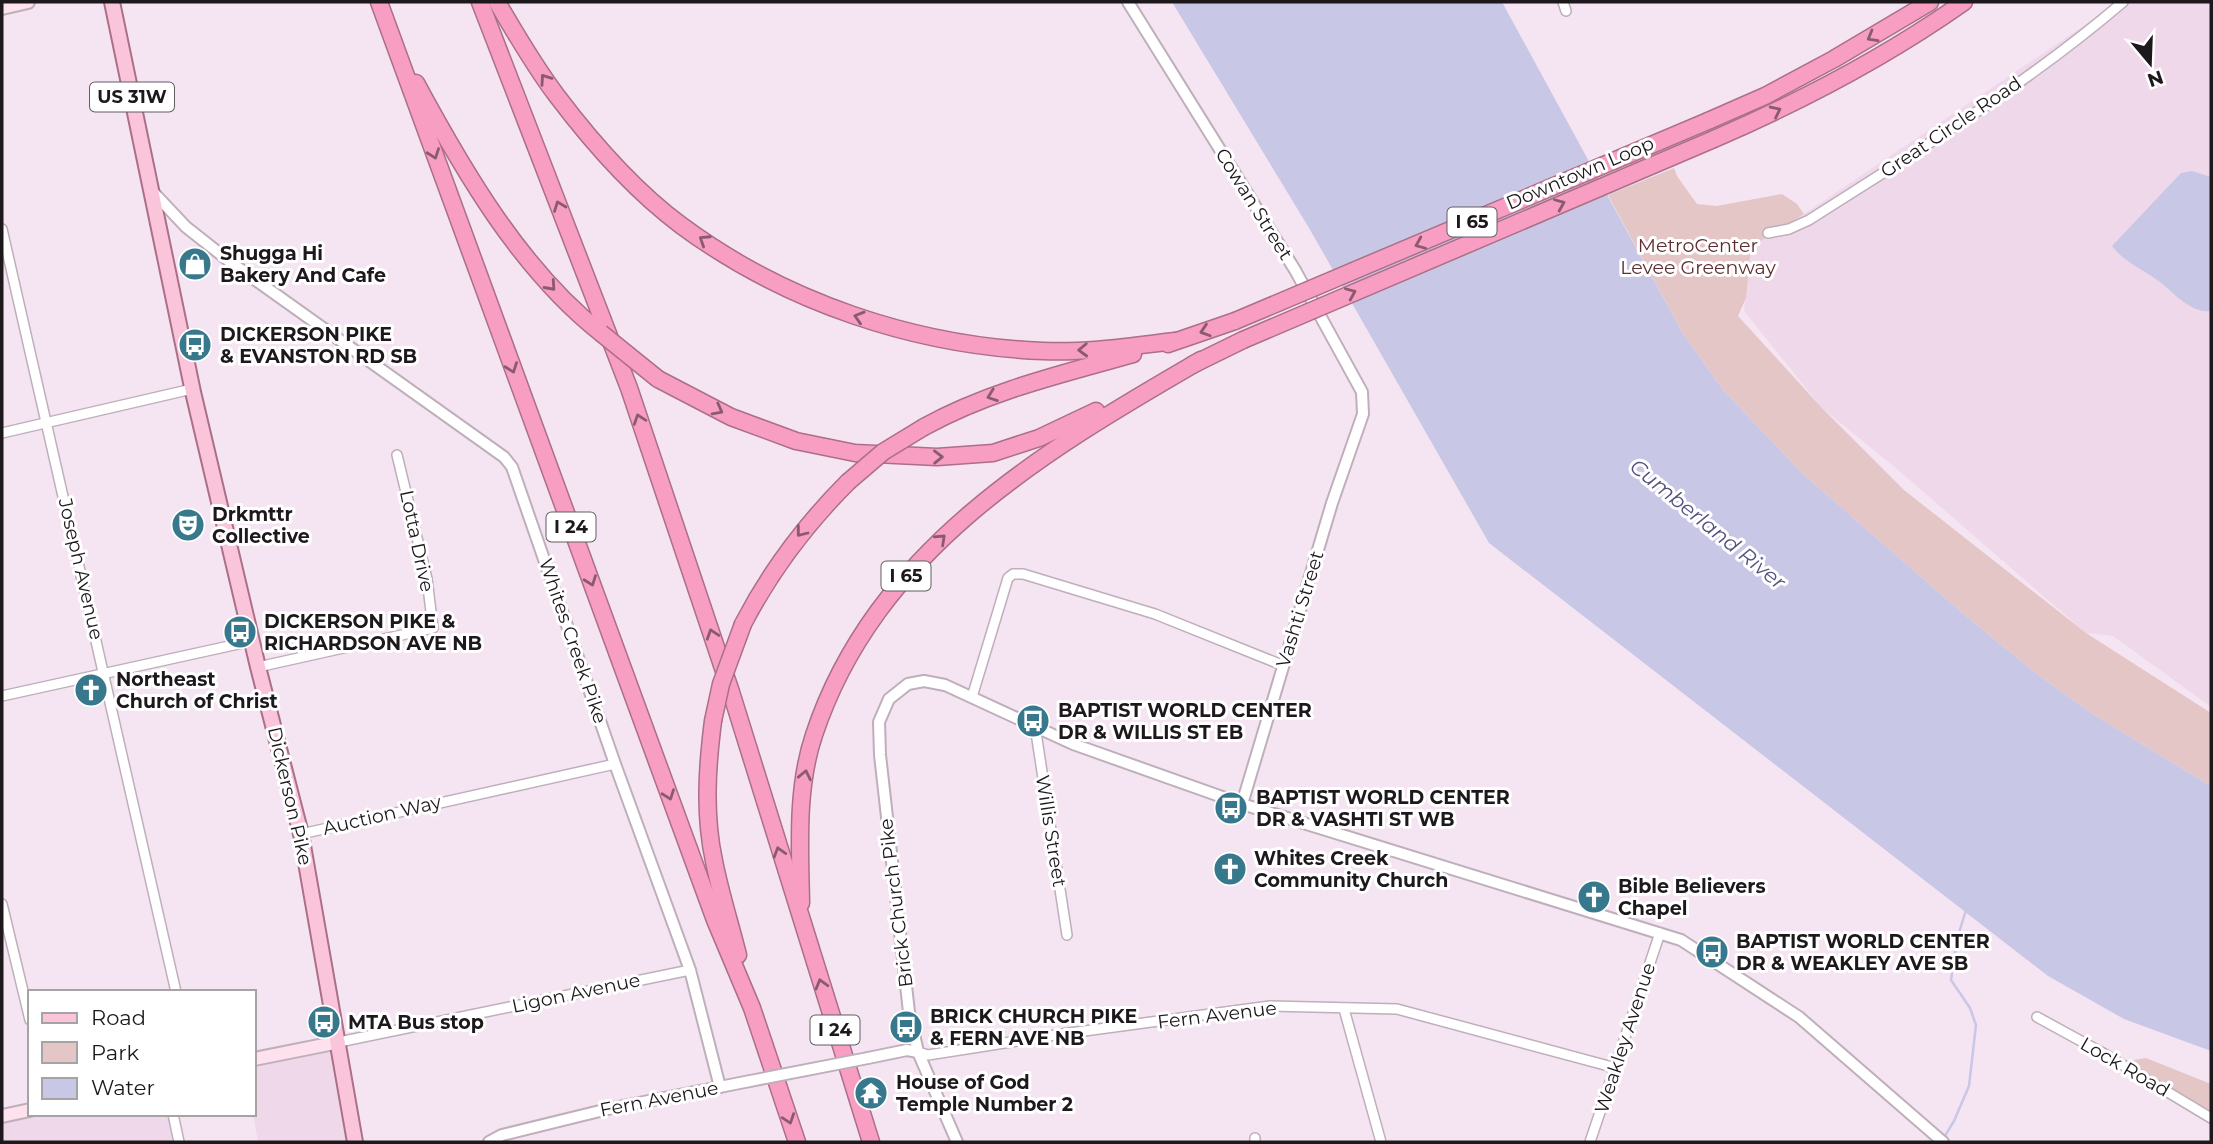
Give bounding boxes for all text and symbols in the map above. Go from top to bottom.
north arrow [2115,28,2185,98]
one-way arrow [1867,29,1879,42]
text: N [2144,65,2166,92]
street label: Great Circle Road [1876,71,2026,183]
one-way arrow [541,74,553,87]
road number: US 31W [90,82,174,112]
one-way arrow [1769,106,1781,120]
street label: Downtown Loop [1503,131,1657,214]
street label: Cowan Street [1210,144,1298,264]
one-way arrow [426,148,440,160]
one-way arrow [1553,198,1565,212]
one-way arrow [553,201,567,213]
road number: I 65 [1448,208,1496,236]
park label: MetroCenter Levee Greenway [1620,234,1776,279]
one-way arrow [699,236,712,248]
one-way arrow [1414,236,1426,250]
place label: Shugga Hi Bakery And Cafe [220,242,386,287]
shop icon: Shugga Hi Bakery And Cafe [176,245,214,283]
one-way arrow [542,278,555,291]
one-way arrow [1343,287,1356,301]
one-way arrow [854,310,866,325]
place label: DICKERSON PIKE & EVANSTON RD SB [220,323,417,368]
one-way arrow [1199,323,1211,338]
bus stop icon: DICKERSON PIKE & EVANSTON RD SB [176,326,214,364]
one-way arrow [1077,342,1088,357]
one-way arrow [504,361,518,373]
one-way arrow [987,388,999,402]
one-way arrow [711,402,723,416]
one-way arrow [633,413,647,425]
one-way arrow [933,449,944,464]
water label: Cumberland River [1625,454,1791,595]
street label: Lotta Drive [395,488,439,594]
street label: Joseph Avenue [53,495,108,642]
place label: Drkmttr Collective [212,503,310,548]
theatre icon: Drkmttr Collective [169,506,207,544]
road number: I 24 [546,512,596,542]
one-way arrow [797,524,810,536]
one-way arrow [933,535,946,548]
street label: Vashti Street [1271,548,1329,670]
street label: Whites Creek Pike [534,555,612,727]
road number: I 65 [881,562,930,590]
one-way arrow [583,575,597,587]
place label: DICKERSON PIKE & RICHARDSON AVE NB [264,610,482,655]
bus stop icon: DICKERSON PIKE & RICHARDSON AVE NB [221,613,259,651]
one-way arrow [706,629,720,641]
place label: Northeast Church of Christ [116,668,278,713]
church icon: Northeast Church of Christ [72,671,110,709]
place label: BAPTIST WORLD CENTER DR & WILLIS ST EB [1058,699,1312,744]
bus stop icon: BAPTIST WORLD CENTER DR & WILLIS ST EB [1014,702,1052,740]
street label: Dickerson Pike [263,724,317,868]
one-way arrow [797,769,811,781]
street label: Willis Street [1031,773,1071,889]
place label: BAPTIST WORLD CENTER DR & VASHTI ST WB [1256,786,1510,831]
one-way arrow [661,788,675,800]
bus stop icon: BAPTIST WORLD CENTER DR & VASHTI ST WB [1212,789,1250,827]
street label: Auction Way [321,790,444,840]
street label: Brick Church Pike [874,817,918,989]
one-way arrow [772,846,787,858]
place label: Whites Creek Community Church [1254,847,1448,892]
church icon: Whites Creek Community Church [1211,850,1249,888]
place label: Bible Believers Chapel [1618,875,1766,920]
church icon: Bible Believers Chapel [1575,878,1613,916]
place label: BAPTIST WORLD CENTER DR & WEAKLEY AVE SB [1736,930,1990,975]
bus stop icon: BAPTIST WORLD CENTER DR & WEAKLEY AVE SB [1693,933,1731,971]
street label: Weakley Avenue [1590,960,1660,1116]
street label: Ligon Avenue [510,968,642,1018]
one-way arrow [815,978,830,990]
legend [28,990,256,1116]
street label: Fern Avenue [1156,996,1278,1034]
bus stop icon: MTA Bus stop [305,1003,343,1041]
text: Road [91,1005,146,1030]
place label: BRICK CHURCH PIKE & FERN AVE NB [930,1005,1137,1050]
bus stop icon: BRICK CHURCH PIKE & FERN AVE NB [887,1008,925,1046]
place label: MTA Bus stop [348,1011,484,1034]
road number: I 24 [810,1015,860,1044]
street label: Lock Road [2076,1032,2174,1102]
text: Park [91,1040,139,1065]
place label: House of God Temple Number 2 [896,1071,1073,1116]
temple icon: House of God Temple Number 2 [852,1074,890,1112]
text: Water [91,1075,155,1100]
street label: Fern Avenue [598,1076,720,1122]
one-way arrow [781,1112,795,1125]

